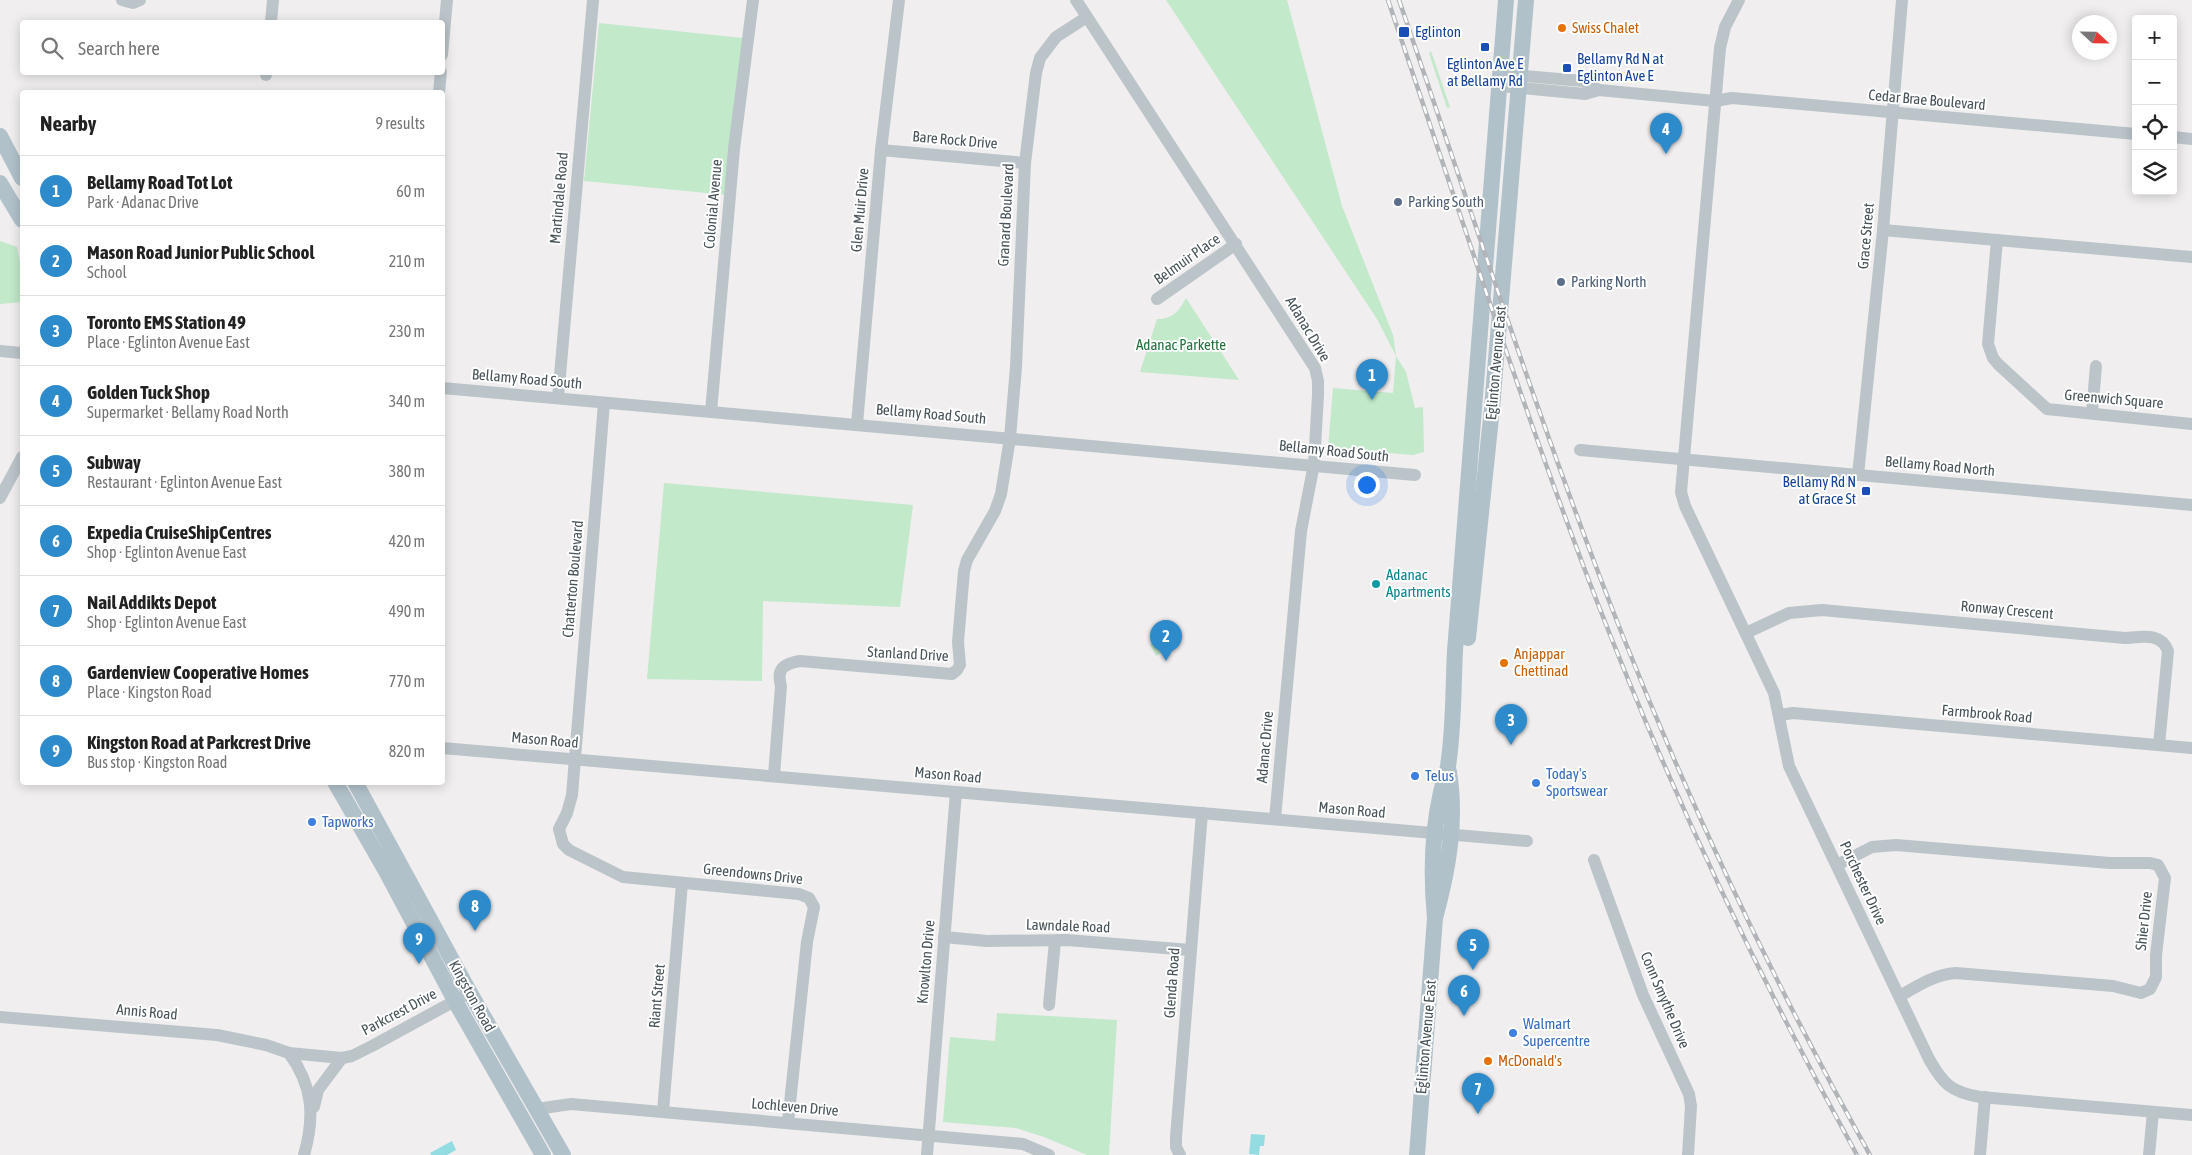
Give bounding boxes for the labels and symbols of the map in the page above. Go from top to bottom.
north arrow [2072,15,2117,60]
place label: Swiss Chalet [1572,19,1639,36]
marker: Swiss Chalet [1556,22,1568,34]
place label: Eglinton [1415,23,1461,40]
marker: Eglinton [1397,25,1411,39]
marker: Eglinton Ave E at Bellamy Rd [1479,41,1491,53]
place label: Bellamy Rd N at Eglinton Ave E [1577,50,1664,84]
place label: Eglinton Ave E at Bellamy Rd [1447,55,1524,89]
marker: Bellamy Rd N at Eglinton Ave E [1561,62,1573,74]
street label: Cedar Brae Boulevard [1868,86,1986,113]
pin: 4 [1650,113,1682,154]
street label: Bare Rock Drive [912,127,998,152]
street label: Martindale Road [546,152,571,244]
street label: Colonial Avenue [700,158,725,249]
street label: Granard Boulevard [994,163,1017,267]
street label: Glen Muir Drive [847,167,872,253]
place label: Parking South [1408,193,1484,210]
marker: Parking South [1392,196,1404,208]
street label: Grace Street [1854,202,1877,270]
street label: Belmuir Place [1150,230,1223,288]
place label: Parking North [1571,273,1647,290]
marker: Parking North [1555,276,1567,288]
street label: Adanac Drive [1282,293,1334,364]
street label: Eglinton Avenue East [1482,305,1509,421]
park label: Adanac Parkette [1136,336,1226,353]
pin: 1 [1356,359,1388,400]
street label: Bellamy Road South [471,365,583,392]
street label: Greenwich Square [2064,386,2164,411]
street label: Bellamy Road South [875,400,987,427]
street label: Bellamy Road South [1278,436,1390,465]
street label: Bellamy Road North [1884,452,1996,479]
your location [1354,472,1380,498]
place label: Bellamy Rd N at Grace St [1783,473,1856,507]
marker: Bellamy Rd N at Grace St [1860,485,1872,497]
street label: Chatterton Boulevard [559,520,586,638]
place label: Adanac Apartments [1386,566,1451,600]
marker: Adanac Apartments [1370,578,1382,590]
street label: Ronway Crescent [1960,597,2054,622]
pin: 2 [1150,620,1182,661]
street label: Stanland Drive [867,643,949,664]
place label: Anjappar Chettinad [1514,645,1568,679]
marker: Anjappar Chettinad [1498,657,1510,669]
street label: Farmbrook Road [1941,701,2033,726]
pin: 3 [1495,704,1527,745]
street label: Adanac Drive [1253,710,1276,784]
street label: Mason Road [511,728,579,751]
street label: Mason Road [914,763,982,786]
place label: Today's Sportswear [1546,765,1608,799]
place label: Telus [1425,767,1454,784]
marker: Telus [1409,770,1421,782]
marker: Today's Sportswear [1530,777,1542,789]
street label: Mason Road [1318,798,1386,821]
place label: Tapworks [322,813,374,830]
marker: Tapworks [306,816,318,828]
street label: Porchester Drive [1837,838,1890,927]
street label: Greendowns Drive [702,860,804,887]
pin: 8 [459,890,491,931]
street label: Shier Drive [2132,890,2155,951]
street label: Lawndale Road [1026,916,1110,935]
street label: Knowlton Drive [913,919,938,1005]
pin: 9 [403,923,435,964]
pin: 5 [1457,929,1489,970]
street label: Glenda Road [1161,947,1182,1019]
street label: Conn Smythe Drive [1637,949,1694,1051]
street label: Kingston Road [446,957,499,1034]
street label: Riant Street [645,963,668,1029]
pin: 6 [1448,975,1480,1016]
street label: Eglinton Avenue East [1412,979,1439,1095]
street label: Parkcrest Drive [358,985,439,1038]
street label: Annis Road [116,1000,178,1023]
place label: Walmart Supercentre [1523,1015,1590,1049]
marker: Walmart Supercentre [1507,1027,1519,1039]
place label: McDonald's [1498,1052,1562,1069]
marker: McDonald's [1482,1055,1494,1067]
pin: 7 [1462,1073,1494,1114]
street label: Lochleven Drive [751,1094,840,1119]

